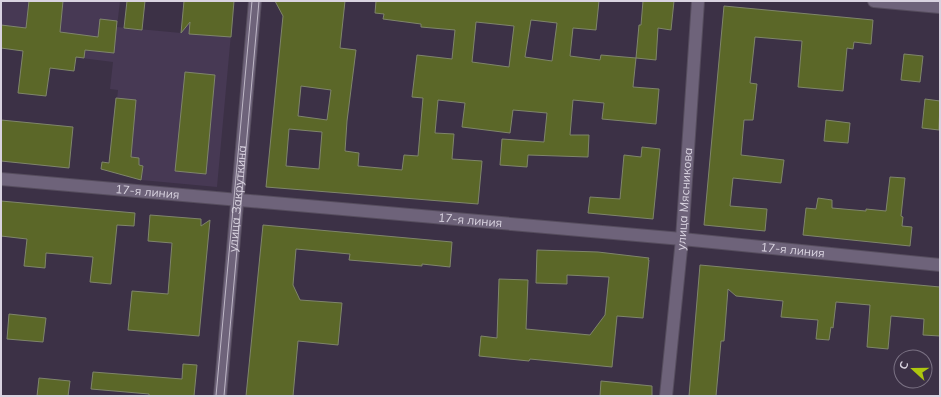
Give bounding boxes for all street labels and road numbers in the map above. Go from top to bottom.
street label: улица Закруткина [225,145,249,253]
street label: улица Мясникова [673,147,695,251]
street label: 17-я линия [115,181,180,202]
street label: 17-я линия [437,210,503,230]
street label: 17-я линия [760,239,826,260]

